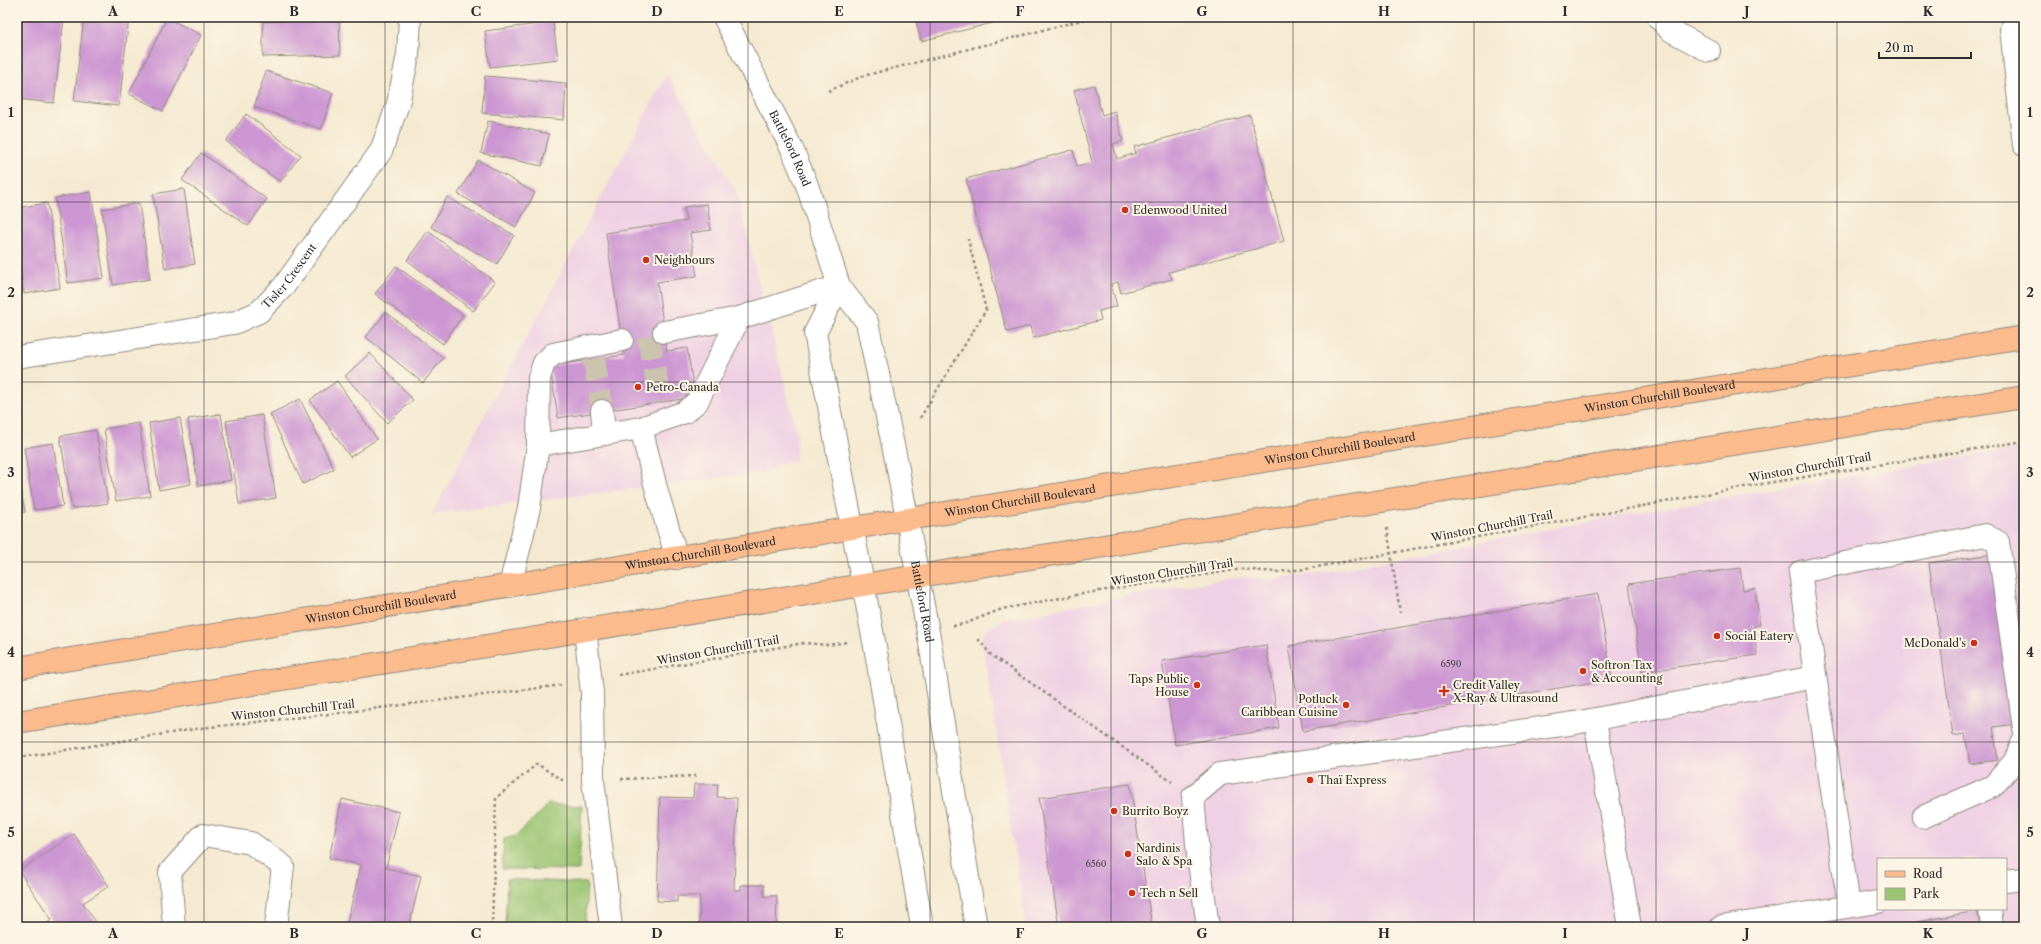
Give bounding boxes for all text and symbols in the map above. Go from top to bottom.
text: A [107,3,119,19]
text: B [289,3,299,19]
text: C [471,3,481,19]
text: D [651,3,663,19]
text: E [834,3,844,19]
text: F [1016,3,1025,19]
text: G [1196,3,1208,19]
text: H [1378,3,1390,19]
text: I [1562,3,1568,19]
text: J [1742,3,1750,19]
text: K [1923,3,1934,19]
scale bar [1879,34,1971,60]
text: 20 m [1885,40,1914,55]
text: 1 [8,104,14,120]
text: 1 [2027,104,2033,120]
street label: Battleford Road [766,108,814,189]
place label: Edenwood United [1133,203,1227,217]
marker: Edenwood United [1120,205,1130,215]
street label: Tisler Crescent [259,241,319,312]
place label: Neighbours [654,253,715,267]
marker: Neighbours [641,255,651,265]
text: 2 [7,284,15,300]
text: 2 [2026,284,2034,300]
street label: Winston Churchill Boulevard [1582,377,1737,416]
place label: Petro-Canada [646,380,719,394]
marker: Petro-Canada [633,382,643,392]
street label: Winston Churchill Boulevard [1262,429,1417,468]
street label: Winston Churchill Trail [1747,449,1873,485]
text: 3 [7,464,15,480]
text: 3 [2026,464,2034,480]
street label: Winston Churchill Boulevard [943,482,1097,520]
street label: Winston Churchill Trail [1429,507,1555,545]
street label: Winston Churchill Boulevard [623,534,777,573]
street label: Winston Churchill Trail [1109,555,1235,589]
street label: Battleford Road [908,560,937,644]
street label: Winston Churchill Boulevard [303,587,458,627]
place label: Social Eatery [1725,629,1795,643]
marker: Social Eatery [1712,631,1722,641]
street label: Winston Churchill Trail [655,632,781,668]
place label: McDonald's [1904,636,1966,650]
marker: McDonald's [1969,638,1979,648]
text: 4 [7,644,15,660]
text: 4 [2026,644,2034,660]
house number: 6590 [1440,658,1462,669]
place label: Softron Tax & Accounting [1591,658,1662,685]
marker: Softron Tax & Accounting [1578,666,1588,676]
place label: Taps Public House [1128,672,1189,699]
place label: Credit Valley X-Ray & Ultrasound [1452,678,1558,705]
marker: Taps Public House [1192,680,1202,690]
marker: Credit Valley X-Ray & Ultrasound [1438,685,1450,697]
place label: Potluck Caribbean Cuisine [1241,692,1339,719]
street label: Winston Churchill Trail [230,696,356,724]
marker: Potluck Caribbean Cuisine [1341,700,1351,710]
place label: Thaï Express [1318,773,1386,787]
marker: Thaï Express [1305,775,1315,785]
place label: Burrito Boyz [1122,804,1189,818]
marker: Burrito Boyz [1109,806,1119,816]
text: 5 [7,824,15,840]
text: 5 [2026,824,2034,840]
place label: Nardinis Salo & Spa [1136,841,1192,868]
marker: Nardinis Salo & Spa [1123,849,1133,859]
house number: 6560 [1085,858,1107,869]
legend [1877,858,2007,910]
text: Road [1913,866,1943,881]
place label: Tech n Sell [1140,886,1199,900]
text: Park [1913,886,1940,901]
marker: Tech n Sell [1127,888,1137,898]
text: A [107,925,119,941]
text: B [289,925,299,941]
text: C [471,925,481,941]
text: D [651,925,663,941]
text: E [834,925,844,941]
text: F [1016,925,1025,941]
text: G [1196,925,1208,941]
text: H [1378,925,1390,941]
text: I [1562,925,1568,941]
text: J [1742,925,1750,941]
text: K [1923,925,1934,941]

